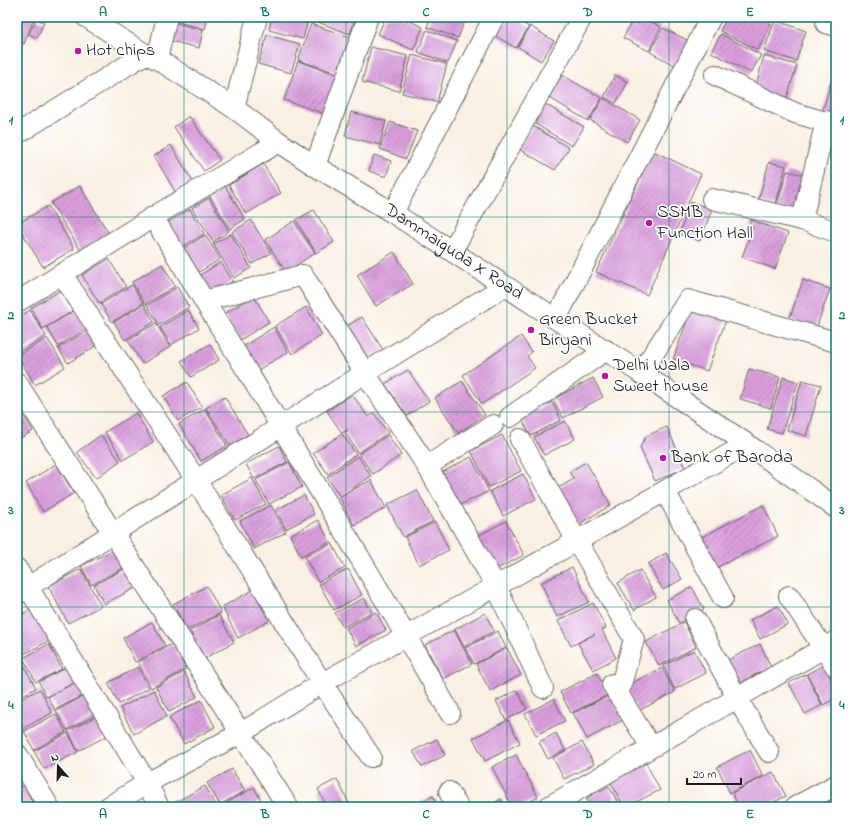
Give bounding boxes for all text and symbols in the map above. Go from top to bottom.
text: A [99,3,107,22]
text: B [260,3,270,22]
text: C [422,3,430,22]
text: D [582,3,593,22]
text: E [746,3,754,22]
place label: Hot chips [86,38,155,64]
marker: Hot chips [73,46,83,56]
text: 1 [9,111,14,130]
text: 1 [840,111,845,130]
street label: Dammaiguda X Road [379,197,528,307]
place label: SSMB Function Hall [656,200,753,247]
marker: SSMB Function Hall [644,218,654,228]
text: 2 [7,306,15,325]
text: 2 [838,306,846,325]
place label: Green Bucket Biryani [538,307,638,354]
marker: Green Bucket Biryani [526,325,536,335]
place label: Delhi Wala Sweet house [612,353,709,400]
marker: Delhi Wala Sweet house [600,371,610,381]
place label: Bank of Baroda [670,445,793,471]
marker: Bank of Baroda [658,453,668,463]
text: 3 [7,501,14,520]
text: 3 [838,501,845,520]
text: 4 [7,696,14,715]
text: 4 [838,696,845,715]
north arrow [38,746,78,786]
text: N [49,749,61,766]
scale bar [687,760,741,786]
text: 20 m [693,766,716,784]
text: A [99,805,107,824]
text: B [260,805,270,824]
text: C [422,805,430,824]
text: D [582,805,593,824]
text: E [746,805,754,824]

